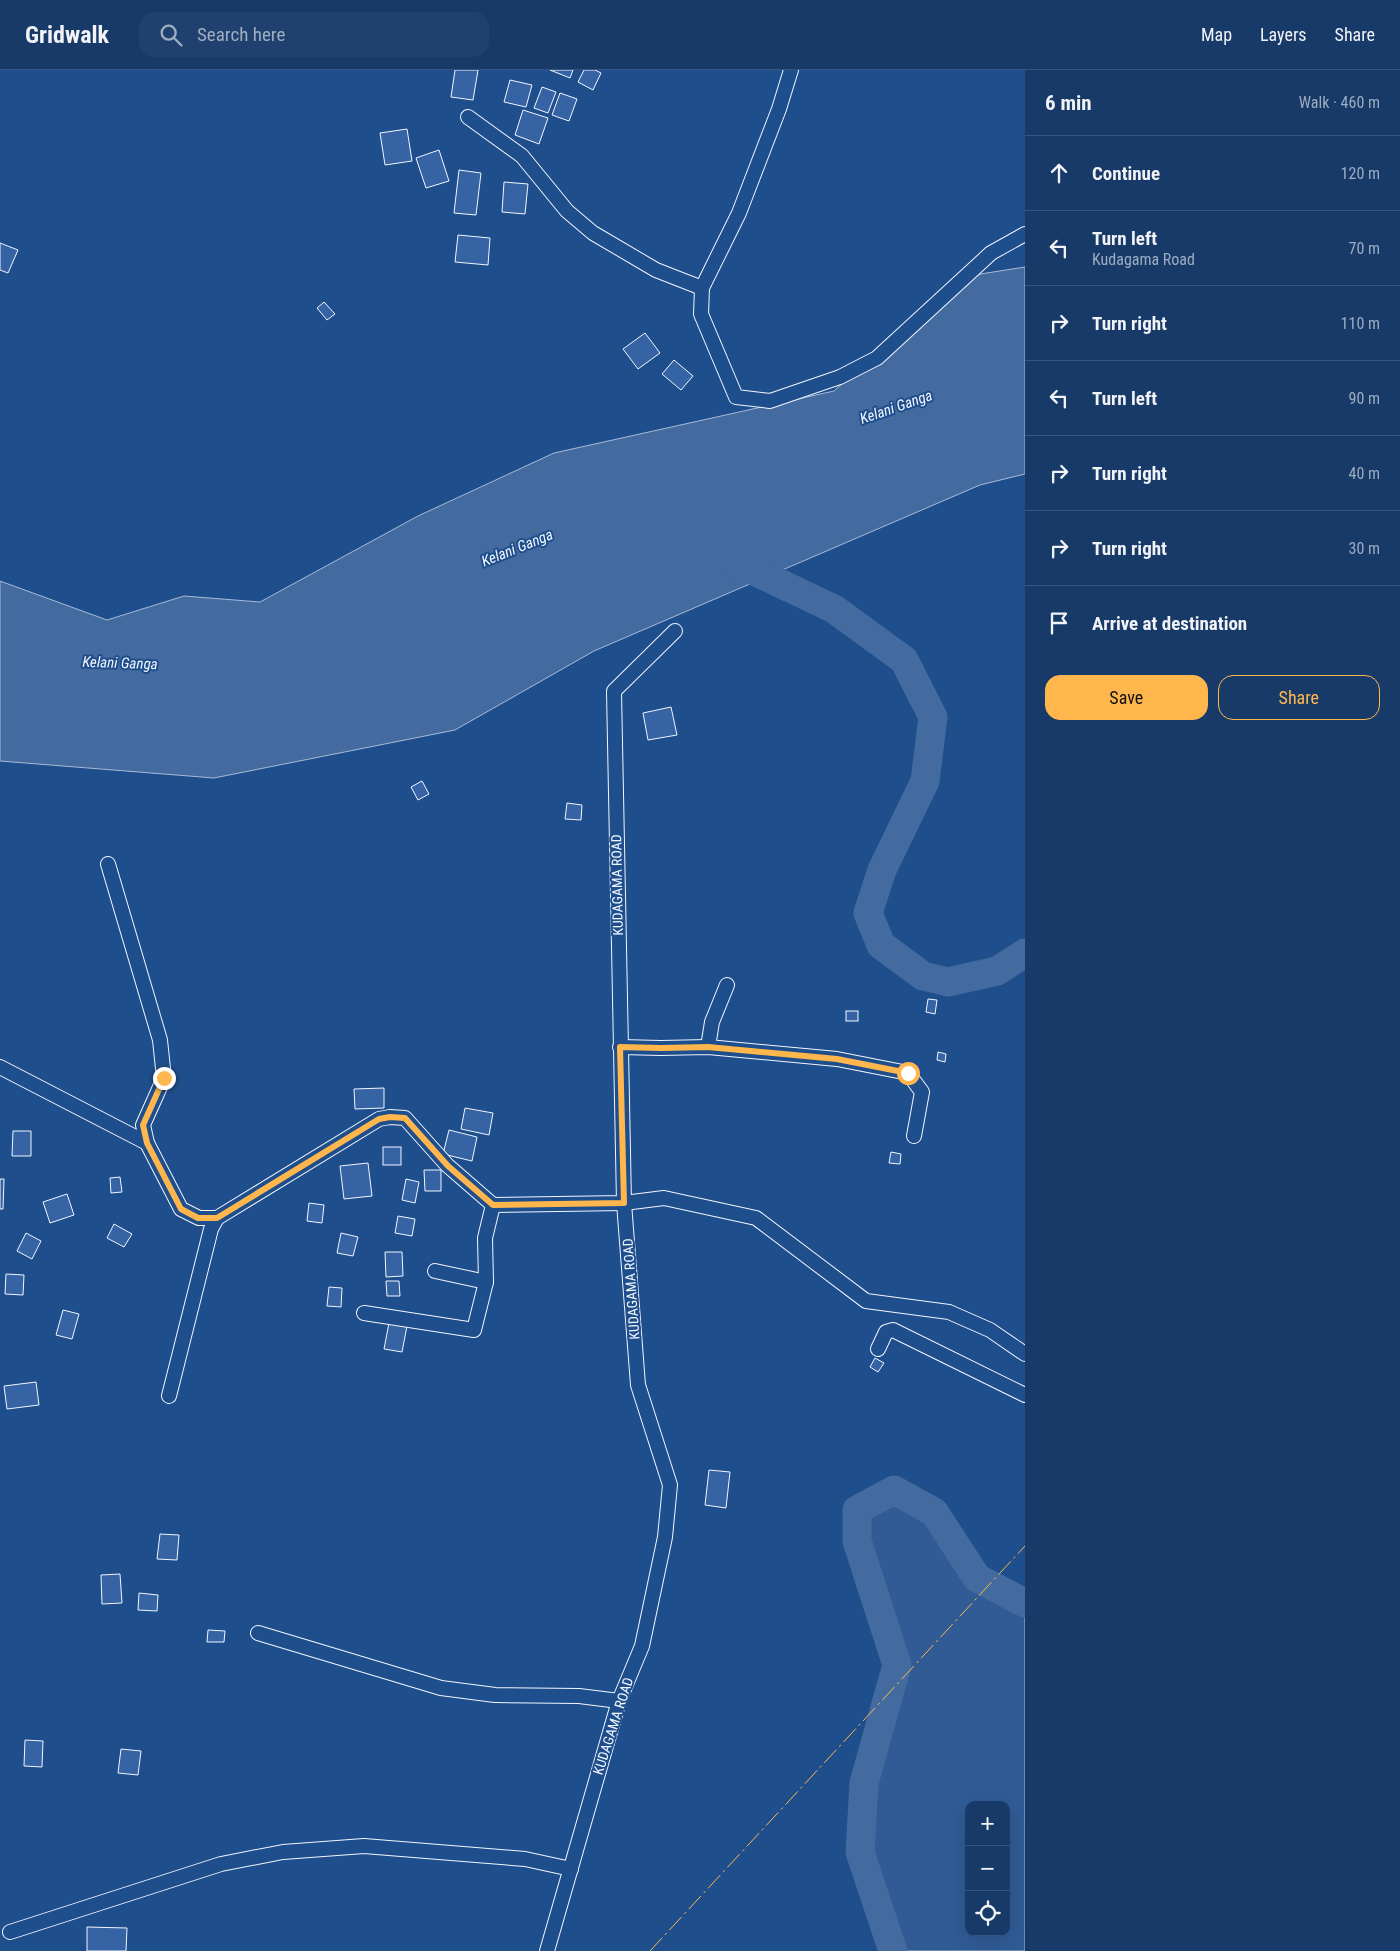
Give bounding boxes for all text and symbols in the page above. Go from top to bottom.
search box [139,12,489,57]
text: Gridwalk [25,21,109,49]
icon: search [157,21,185,49]
text: Search here [197,23,285,46]
text: Map [1201,24,1232,45]
text: Layers [1260,24,1307,45]
text: Share [1335,24,1375,45]
text: 6 min [1045,91,1092,115]
text: Walk · 460 m [1299,93,1380,112]
icon: ahead [1045,159,1073,187]
text: Continue [1092,162,1160,185]
text: 120 m [1341,164,1380,183]
text: Turn left [1092,227,1157,250]
icon: left [1045,234,1073,262]
text: 70 m [1348,239,1380,258]
text: Kudagama Road [1092,250,1195,269]
icon: right [1045,309,1073,337]
text: Turn right [1092,312,1167,335]
text: 110 m [1341,314,1380,333]
icon: left [1045,384,1073,412]
water label: Kelani Ganga [857,386,935,428]
text: Turn left [1092,387,1157,410]
text: 90 m [1348,389,1380,408]
icon: right [1045,459,1073,487]
text: Turn right [1092,462,1167,485]
text: 40 m [1348,464,1380,483]
water label: Kelani Ganga [479,526,555,570]
icon: right [1045,534,1073,562]
text: Turn right [1092,537,1167,560]
text: 30 m [1348,539,1380,558]
icon: arrive [1045,609,1073,637]
text: Arrive at destination [1092,612,1247,635]
water label: Kelani Ganga [82,653,158,673]
button: Save [1045,675,1208,720]
button: Share [1218,675,1380,720]
street label: KUDAGAMA ROAD [608,834,626,936]
route start [897,1062,920,1085]
route end [153,1067,176,1090]
street label: KUDAGAMA ROAD [619,1238,643,1340]
street label: KUDAGAMA ROAD [590,1675,636,1777]
map controls [965,1801,1010,1936]
button: + [965,1801,1010,1846]
button: − [965,1846,1010,1891]
button: locate [965,1891,1010,1936]

